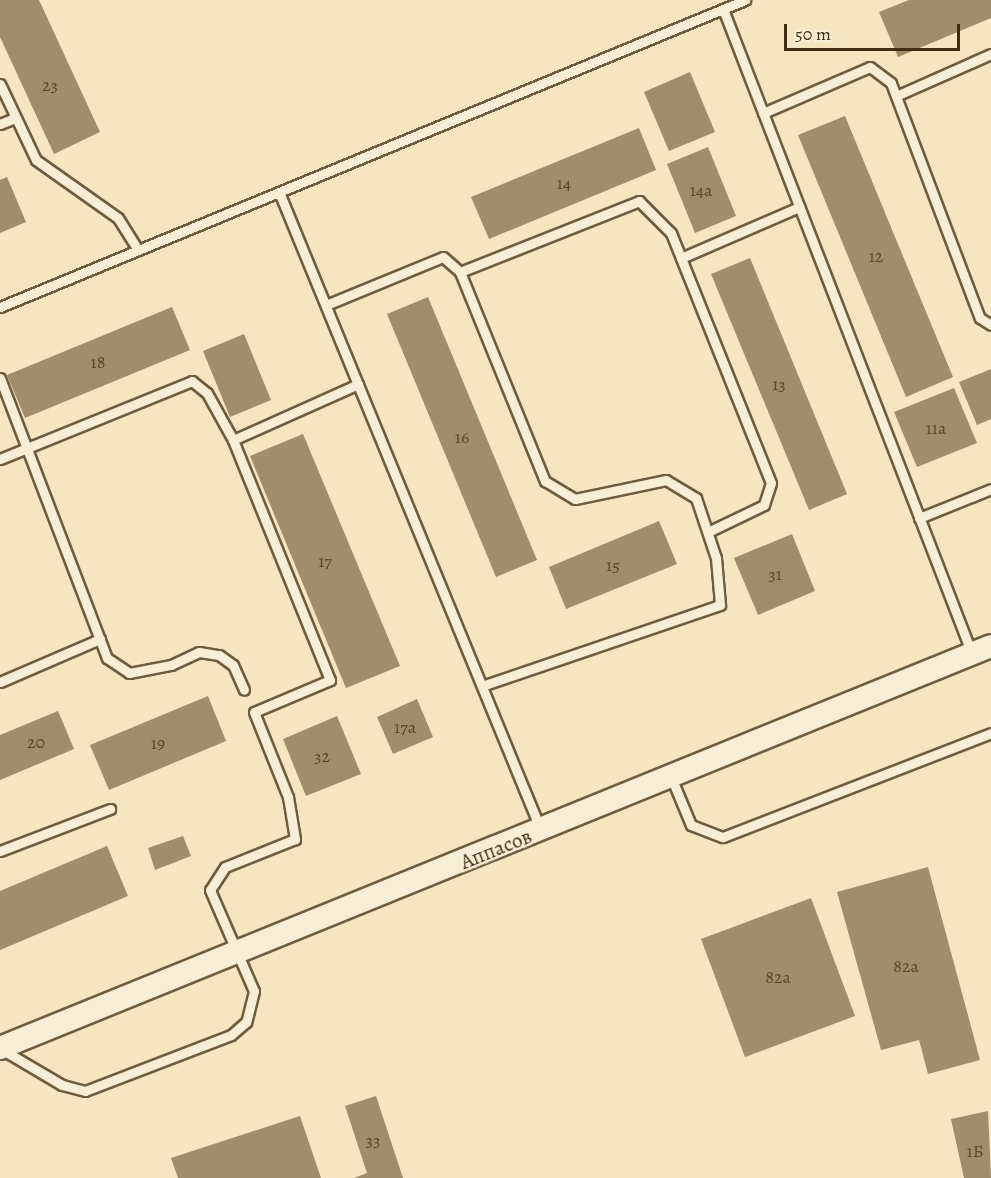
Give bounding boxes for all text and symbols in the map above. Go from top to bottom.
scale bar [787,12,962,50]
text: 50 m [795,22,831,46]
house number: 23 [42,74,58,96]
house number: 14 [557,172,571,194]
house number: 14а [690,179,712,201]
house number: 12 [869,245,883,267]
house number: 18 [91,351,105,373]
house number: 13 [772,373,786,395]
house number: 11а [926,417,946,439]
house number: 16 [455,426,469,448]
house number: 17 [318,550,332,572]
house number: 15 [606,554,620,576]
house number: 31 [768,563,782,585]
house number: 17а [394,716,416,738]
house number: 20 [27,731,45,753]
house number: 19 [151,732,165,754]
house number: 32 [314,745,330,767]
street label: Аппасов [457,823,535,875]
house number: 82а [893,955,919,977]
house number: 82а [765,966,791,988]
house number: 33 [366,1129,380,1151]
house number: 1Б [967,1140,983,1162]

